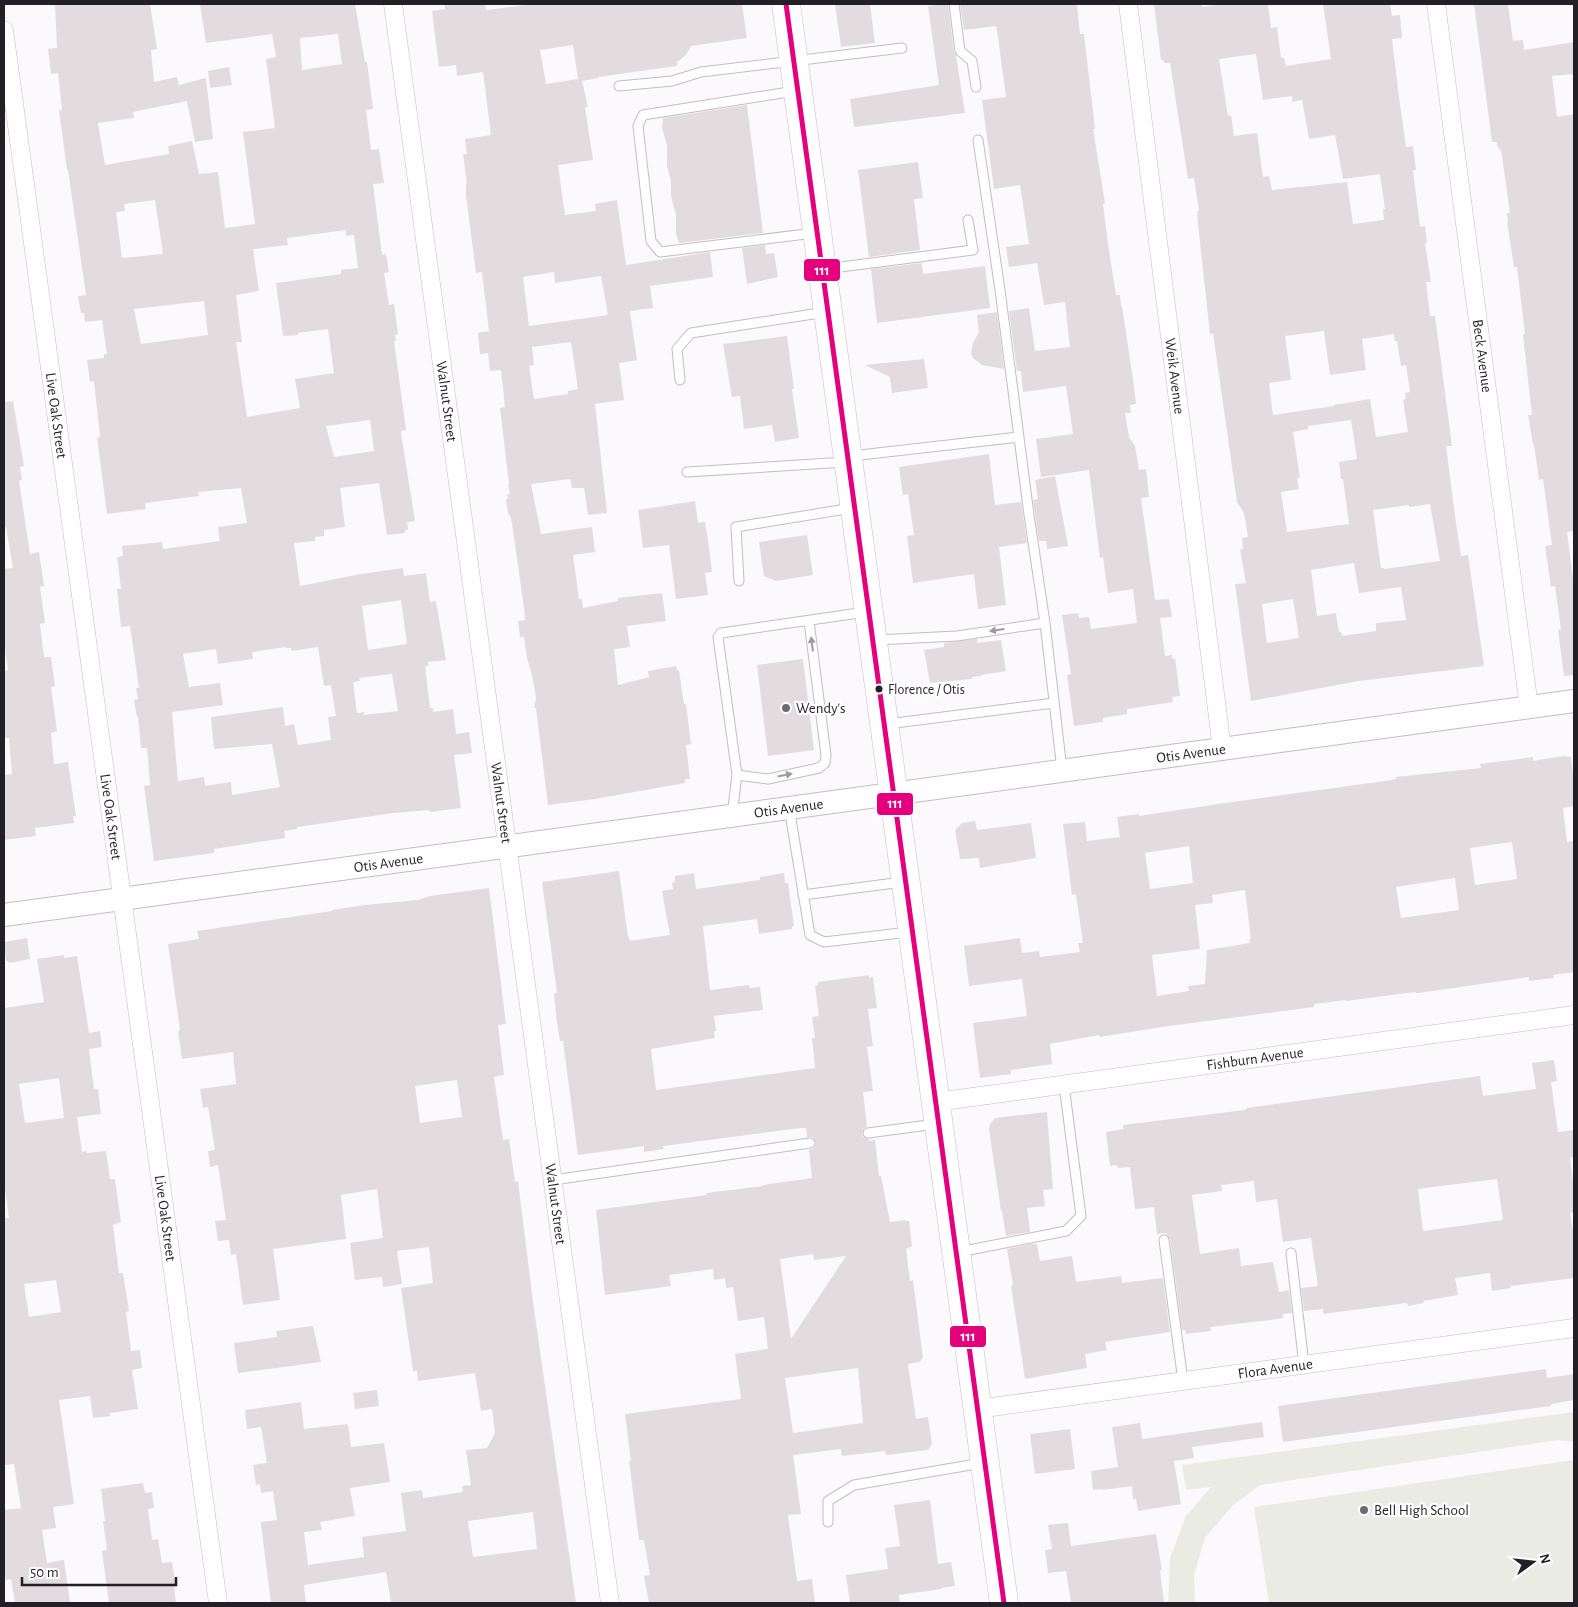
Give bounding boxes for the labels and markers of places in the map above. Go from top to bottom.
place label: Florence / Otis [888,683,965,697]
marker: Florence / Otis [874,684,884,694]
place label: Wendy's [796,701,846,716]
marker: Wendy's [780,702,792,714]
place label: Bell High School [1374,1503,1469,1518]
marker: Bell High School [1358,1504,1370,1516]

